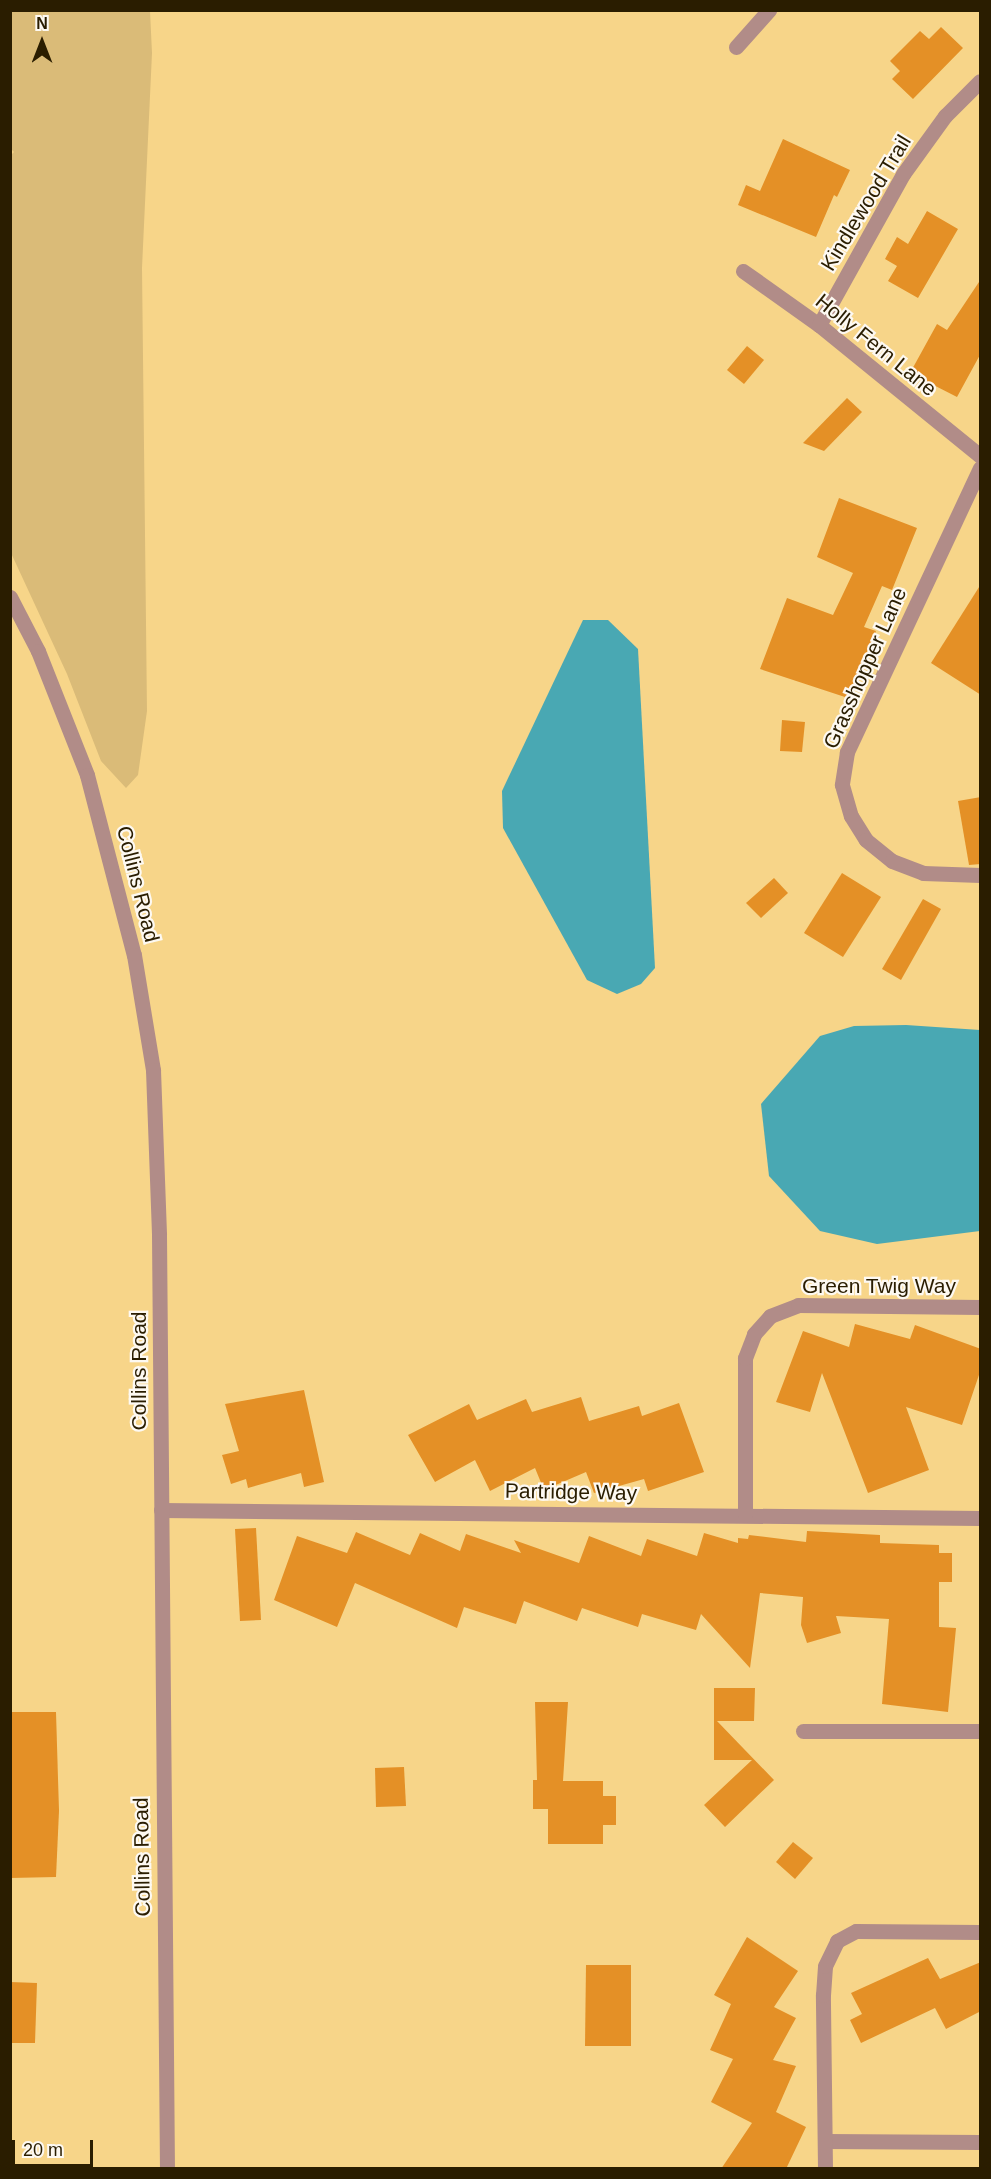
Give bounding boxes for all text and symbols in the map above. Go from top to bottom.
north arrow [12,12,72,72]
text: N [36,15,48,32]
street label: Kindlewood Trail [815,130,917,276]
street label: Holly Fern Lane [810,289,942,401]
street label: Grasshopper Lane [818,583,912,753]
street label: Collins Road [111,823,165,945]
street label: Green Twig Way [802,1273,956,1299]
street label: Collins Road [126,1311,152,1431]
street label: Partridge Way [505,1478,637,1506]
street label: Collins Road [128,1797,156,1917]
scale bar [15,2128,96,2166]
text: 20 m [23,2140,63,2160]

